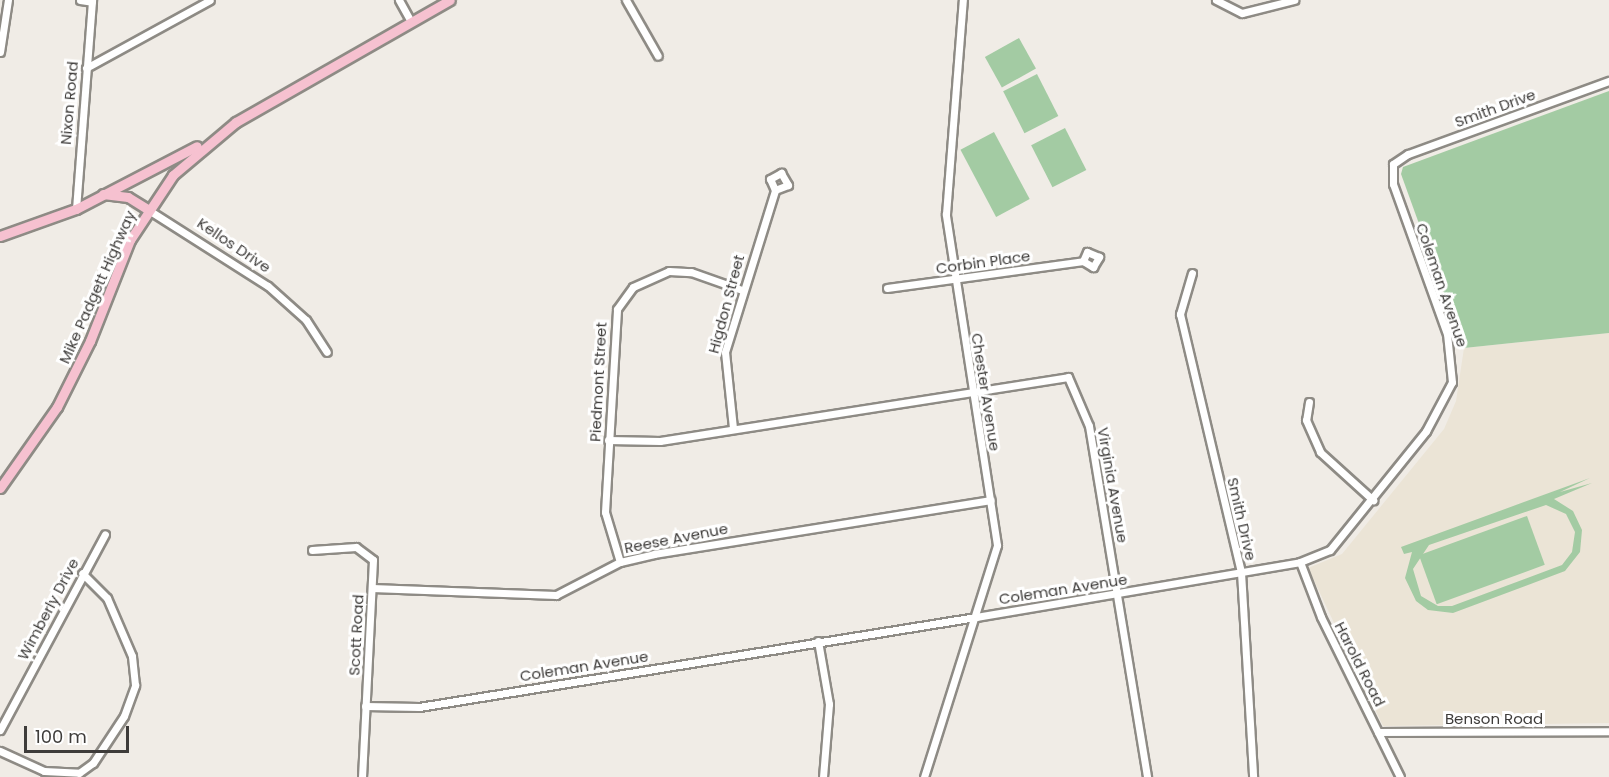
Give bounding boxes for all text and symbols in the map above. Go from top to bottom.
street label: Nixon Road [56,61,82,145]
street label: Smith Drive [1452,85,1538,131]
street label: Mike Padgett Highway [55,208,139,366]
street label: Kellos Drive [194,214,274,276]
street label: Coleman Avenue [1412,221,1472,349]
street label: Corbin Place [935,246,1031,278]
street label: Higdon Street [704,253,748,355]
street label: Piedmont Street [586,322,610,442]
street label: Chester Avenue [968,332,1004,452]
street label: Virginia Avenue [1094,426,1132,544]
street label: Smith Drive [1224,476,1260,562]
street label: Reese Avenue [623,519,729,557]
street label: Wimberly Drive [14,555,82,663]
street label: Coleman Avenue [998,570,1128,608]
street label: Scott Road [345,594,367,676]
street label: Harold Road [1331,619,1389,709]
street label: Coleman Avenue [519,647,649,685]
street label: Benson Road [1445,710,1543,728]
scale bar [27,714,132,752]
text: 100 m [35,724,87,749]

